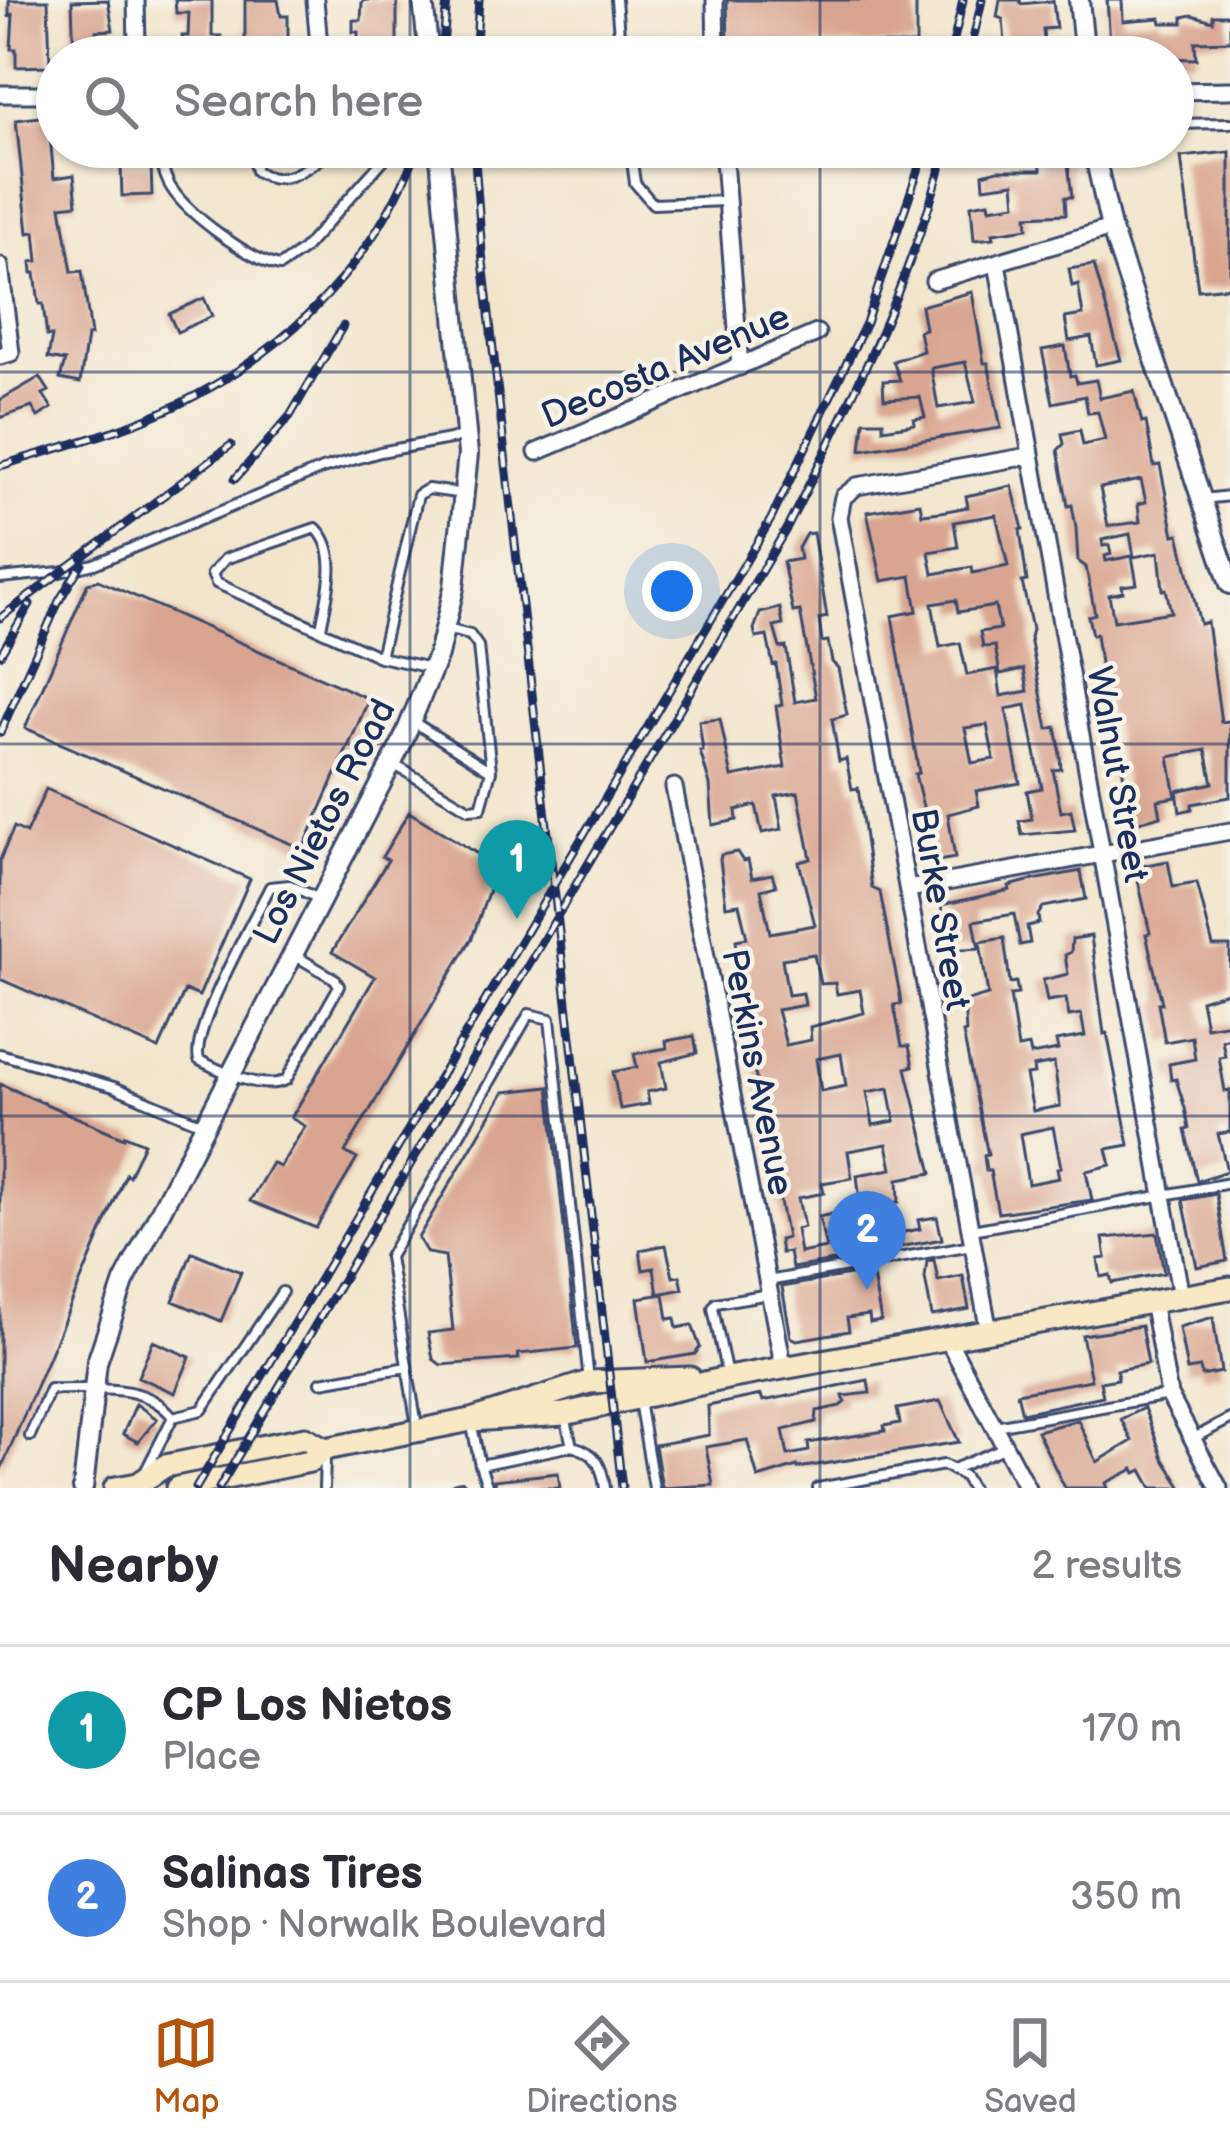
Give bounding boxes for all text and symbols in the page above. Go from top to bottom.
search box [36,36,1194,168]
icon: search [78,69,144,135]
text: Search here [174,75,423,130]
street label: Decosta Avenue [535,296,797,439]
your location [642,561,702,621]
street label: Walnut Street [1076,663,1157,886]
street label: Los Nietos Road [245,692,406,952]
street label: Burke Street [901,805,978,1014]
pin: 1 [478,820,556,919]
street label: Perkins Avenue [712,946,802,1199]
pin: 2 [828,1191,906,1290]
text: Nearby [48,1536,219,1597]
text: 2 results [1031,1543,1182,1590]
text: CP Los Nietos [162,1679,452,1734]
text: 1 [79,1706,95,1753]
text: 170 m [1082,1706,1182,1753]
text: Place [162,1734,261,1781]
text: Salinas Tires [162,1847,423,1902]
text: 2 [75,1874,99,1921]
text: 350 m [1070,1874,1182,1921]
text: Shop · Norwalk Boulevard [162,1902,607,1949]
tab: Map [153,2010,220,2122]
tab: Directions [526,2010,678,2122]
tab: Saved [984,2010,1077,2122]

